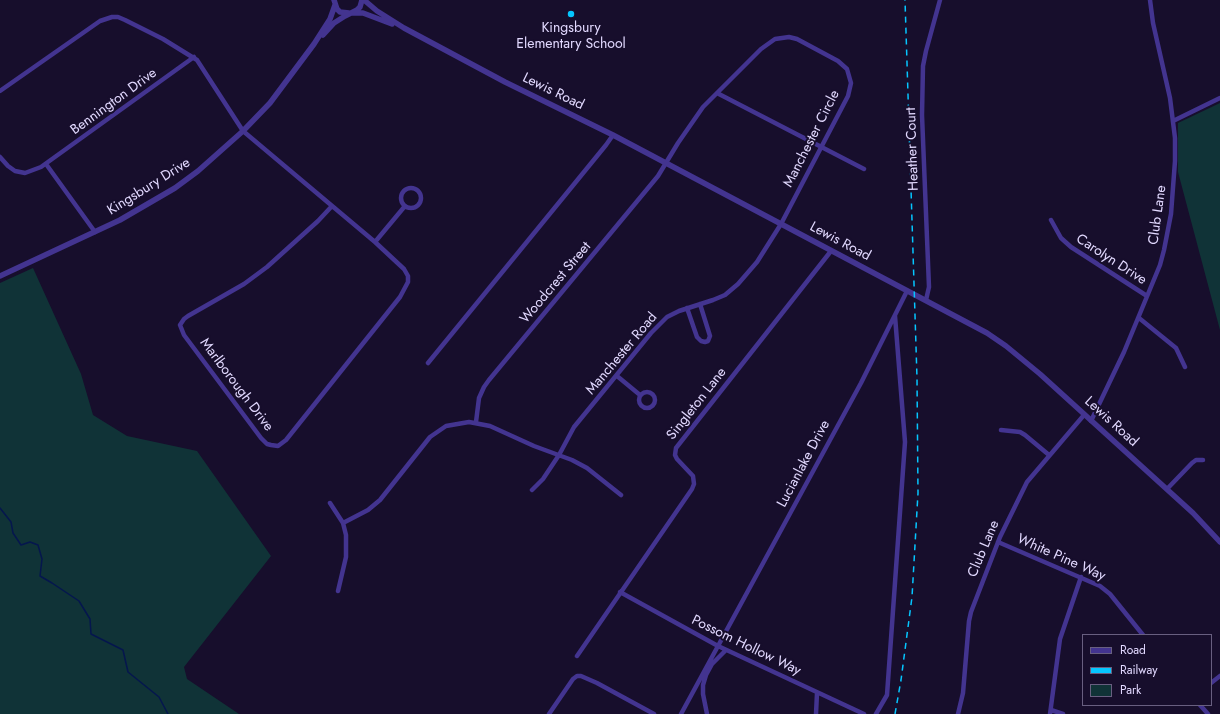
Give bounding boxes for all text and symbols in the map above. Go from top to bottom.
marker: Kingsbury Elementary School [566,9,576,19]
place label: Kingsbury Elementary School [516,21,626,54]
street label: Bennington Drive [68,65,160,139]
street label: Lewis Road [519,70,587,114]
street label: Manchester Circle [780,88,844,190]
street label: Heather Court [903,107,923,191]
street label: Kingsbury Drive [104,155,194,219]
street label: Club Lane [1146,184,1170,246]
street label: Lewis Road [807,219,873,265]
street label: Carolyn Drive [1073,231,1149,289]
street label: Woodcrest Street [517,239,595,327]
street label: Manchester Road [583,309,661,399]
street label: Marlborough Drive [196,335,276,435]
street label: Singleton Lane [664,364,730,444]
street label: Lewis Road [1081,394,1141,450]
street label: Lucianlake Drive [774,418,834,510]
street label: Club Lane [965,518,1003,580]
street label: White Pine Way [1014,531,1108,585]
street label: Possom Hollow Way [689,612,803,680]
legend [1082,634,1212,706]
text: Road [1120,641,1146,659]
text: Railway [1120,661,1158,679]
text: Park [1120,681,1141,699]

